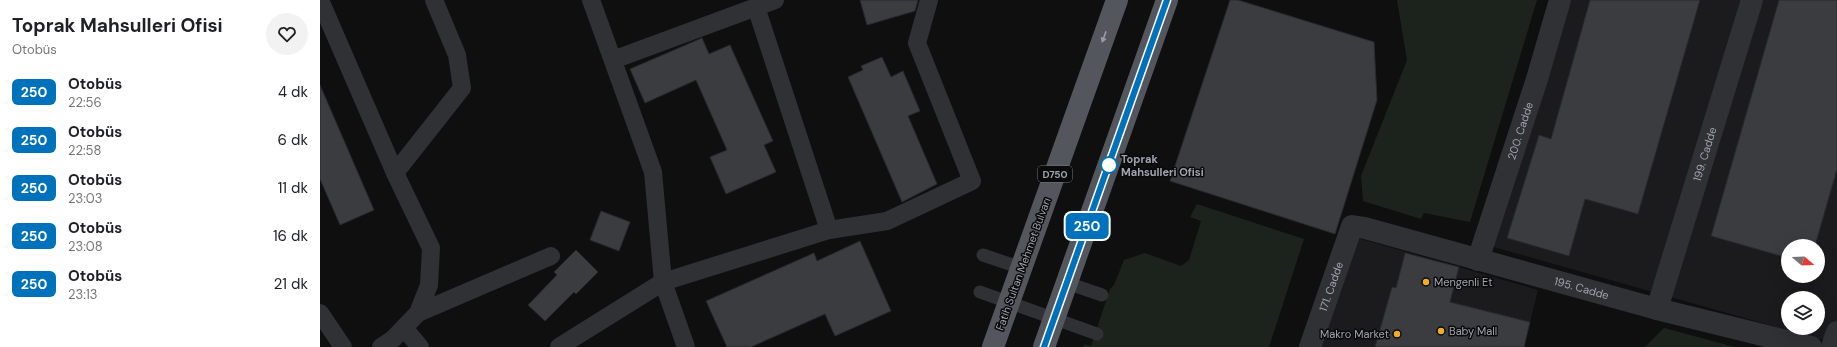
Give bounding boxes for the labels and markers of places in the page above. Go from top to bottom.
place label: Toprak Mahsulleri Ofisi [1121,152,1204,179]
marker: Toprak Mahsulleri Ofisi [1100,156,1118,174]
place label: Mengenli Et [1434,275,1493,289]
marker: Mengenli Et [1421,277,1431,287]
place label: Baby Mall [1449,324,1497,338]
marker: Baby Mall [1436,326,1446,336]
place label: Makro Market [1320,327,1389,341]
marker: Makro Market [1392,329,1402,339]

